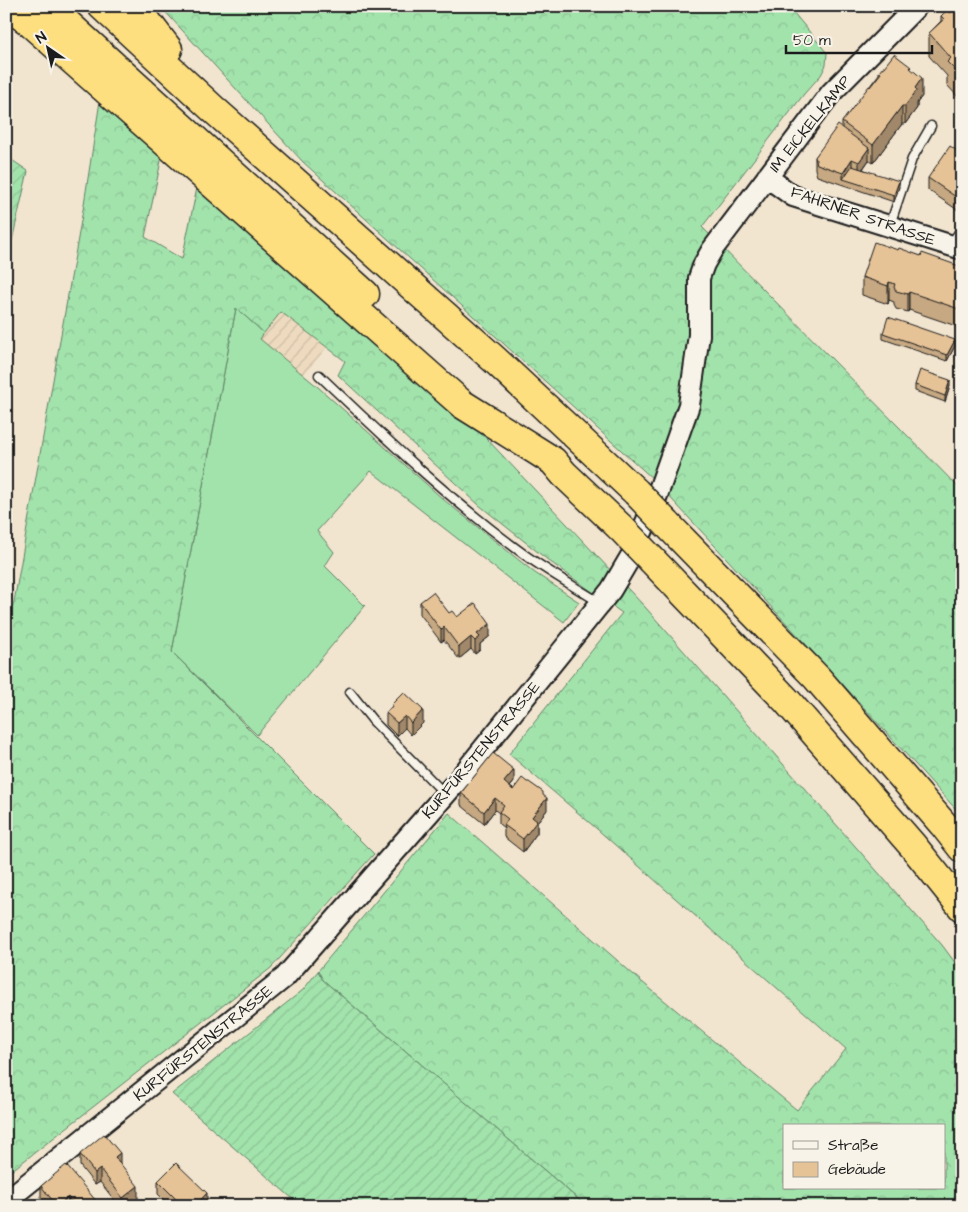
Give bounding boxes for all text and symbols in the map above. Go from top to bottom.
north arrow [22,22,72,72]
scale bar [786,22,932,54]
text: N [32,27,51,49]
text: 50 m [793,30,831,51]
street label: IM EICKELKAMP [764,71,856,177]
street label: FAHRNER STRASSE [788,181,939,251]
street label: KURFÜRSTENSTRASSE [417,676,545,823]
street label: KURFÜRSTENSTRASSE [129,980,278,1106]
legend [783,1124,946,1190]
text: Straße [828,1135,878,1156]
text: Gebäude [828,1159,886,1180]

